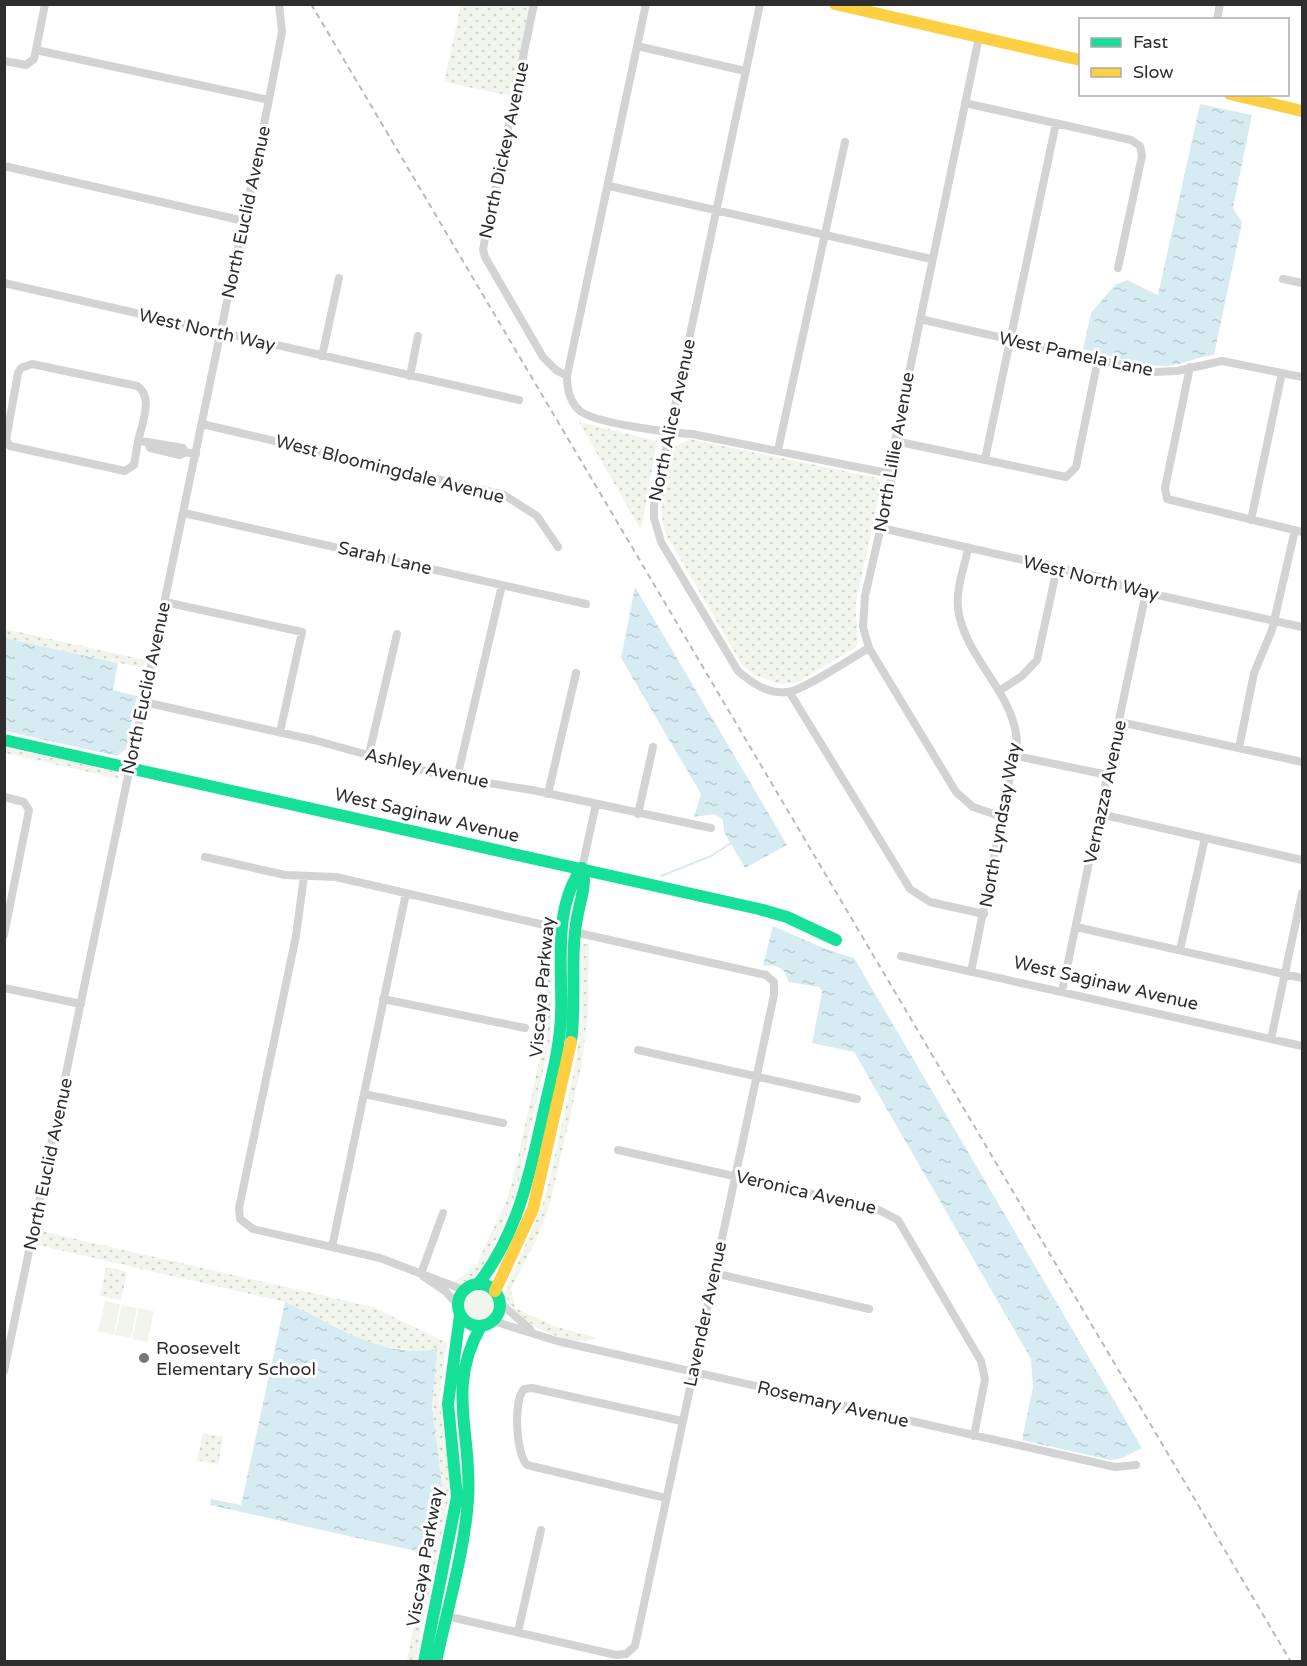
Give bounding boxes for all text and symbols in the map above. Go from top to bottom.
legend [1079,18,1289,96]
text: Fast [1133,31,1168,53]
street label: North Dickey Avenue [474,59,534,241]
text: Slow [1133,61,1174,83]
street label: North Euclid Avenue [217,124,275,300]
street label: West North Way [137,304,278,356]
street label: West Pamela Lane [997,327,1155,381]
street label: North Alice Avenue [644,337,700,503]
street label: North Lillie Avenue [869,370,919,534]
street label: West Bloomingdale Avenue [273,430,507,508]
street label: Sarah Lane [336,537,434,579]
street label: West North Way [1021,550,1162,606]
street label: North Euclid Avenue [117,600,175,776]
street label: Vernazza Avenue [1079,718,1131,866]
street label: North Lyndsay Way [975,741,1025,909]
street label: Ashley Avenue [363,743,491,793]
street label: West Saginaw Avenue [332,783,522,847]
street label: Viscaya Parkway [525,915,559,1058]
street label: West Saginaw Avenue [1011,951,1201,1015]
street label: North Euclid Avenue [19,1076,77,1252]
street label: Veronica Avenue [734,1165,878,1219]
street label: Lavender Avenue [679,1239,731,1389]
place label: Roosevelt Elementary School [156,1337,316,1380]
marker: Roosevelt Elementary School [137,1351,151,1365]
street label: Rosemary Avenue [755,1376,911,1432]
street label: Viscaya Parkway [402,1485,448,1629]

